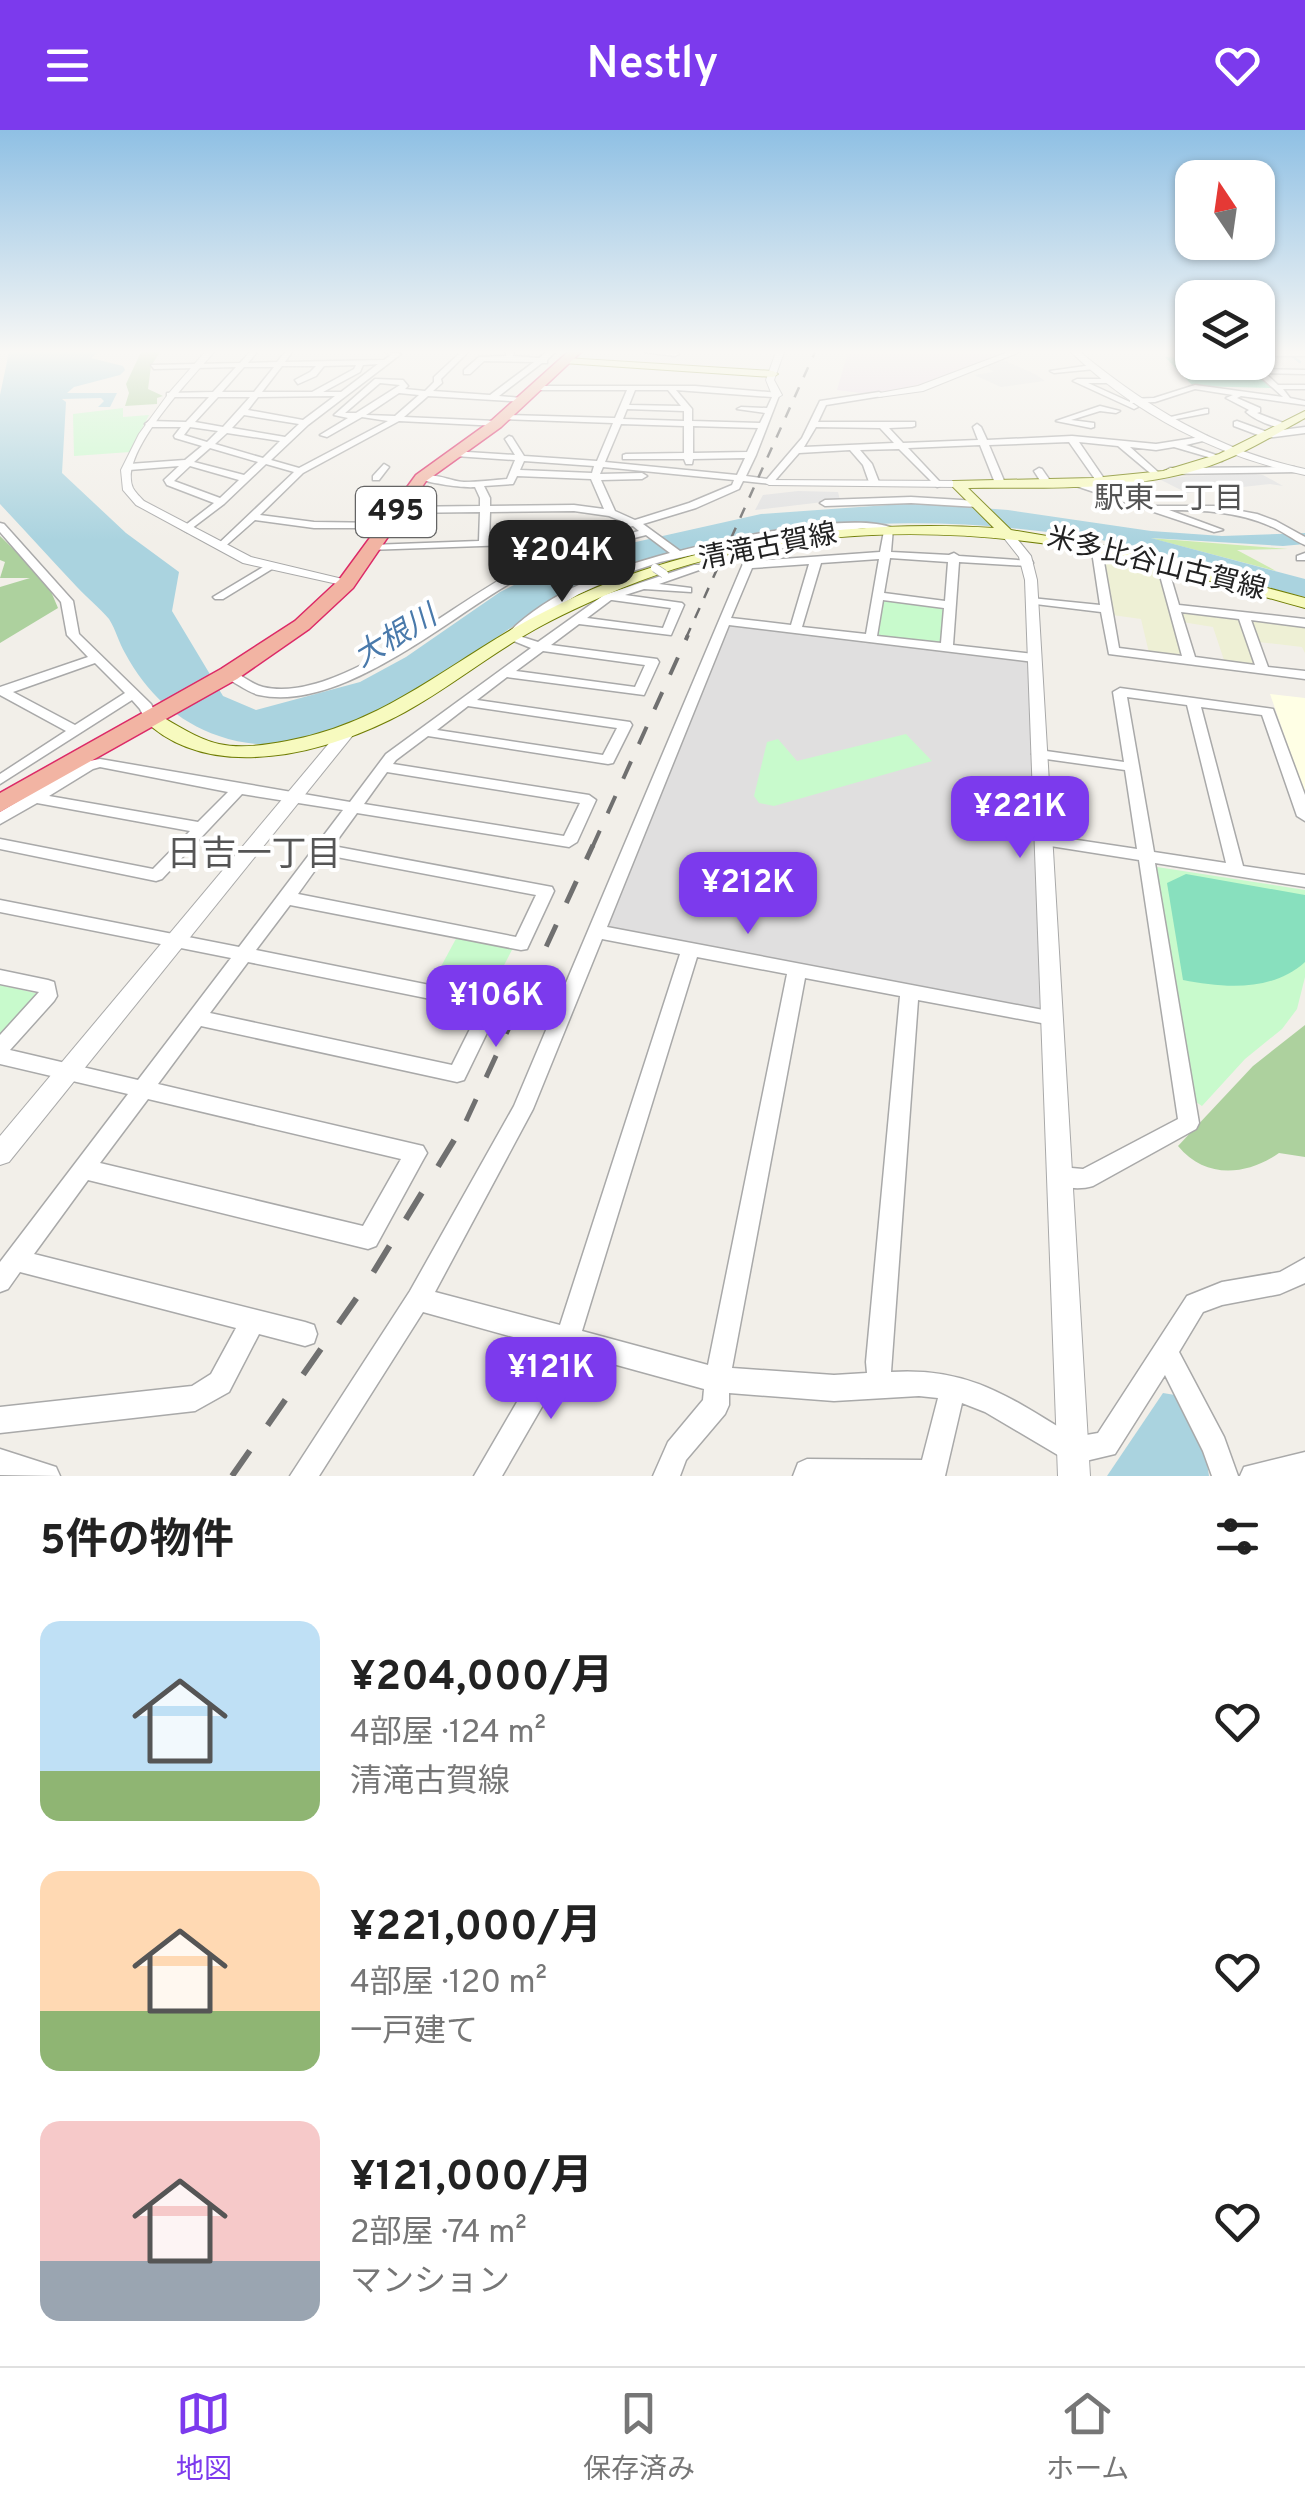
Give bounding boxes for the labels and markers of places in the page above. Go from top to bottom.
pin: ¥204K [492,520,632,605]
pin: ¥221K [950,776,1090,861]
pin: ¥212K [678,852,818,937]
pin: ¥106K [426,965,566,1050]
pin: ¥121K [481,1337,621,1422]

